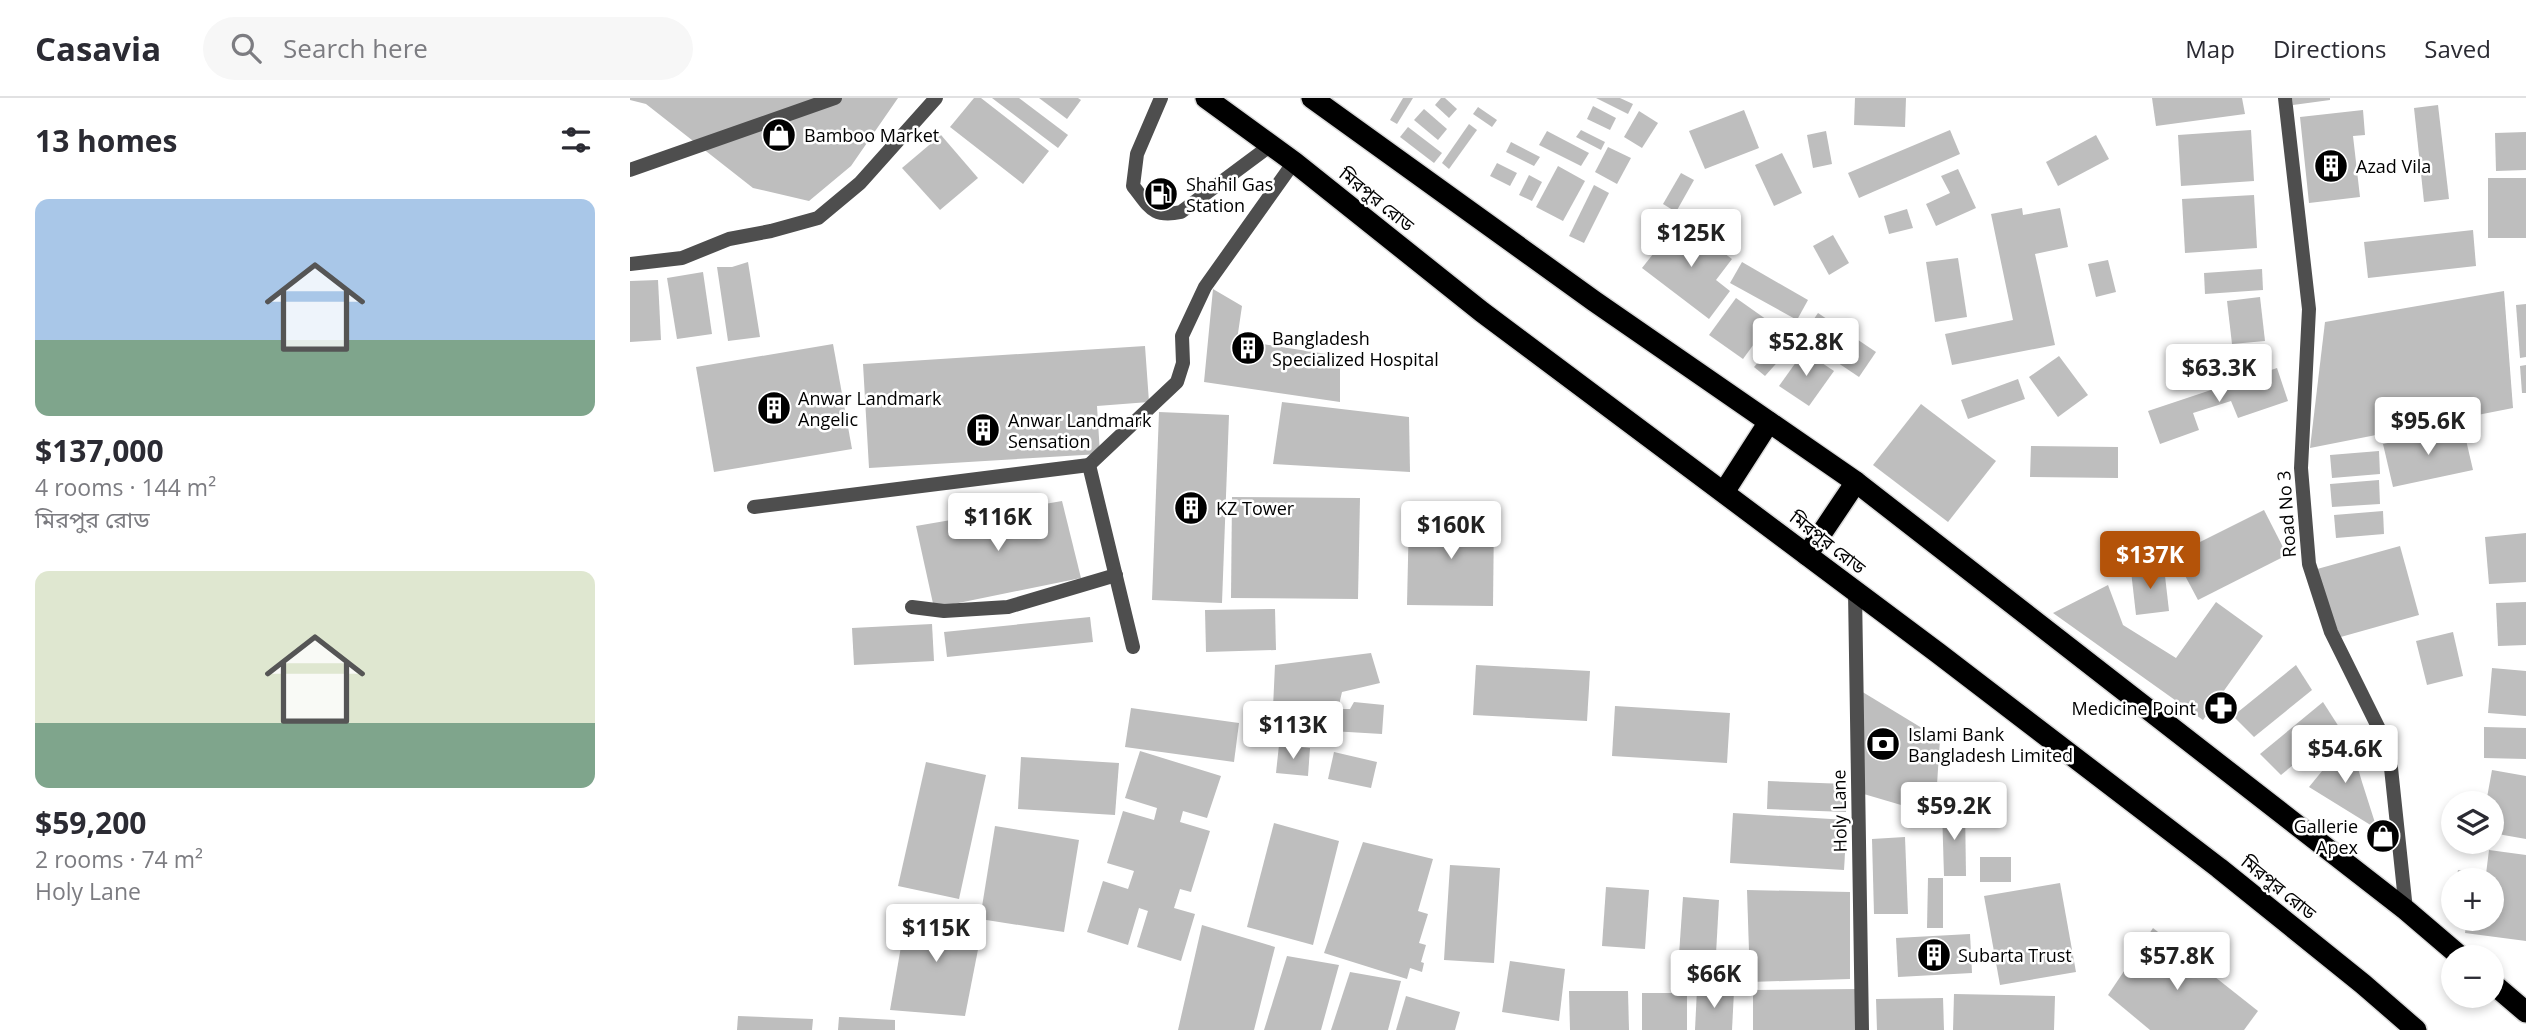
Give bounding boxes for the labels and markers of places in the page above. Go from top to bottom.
shop icon: Bamboo Market [760,116,798,154]
place label: Bamboo Market [804,123,939,147]
building icon: Azad Vila [2312,147,2350,185]
place label: Azad Vila [2356,154,2431,178]
place label: Shahil Gas Station [1186,172,1273,217]
fuel station icon: Shahil Gas Station [1142,175,1180,213]
pin: $125K [1642,209,1740,269]
pin: $52.8K [1749,318,1863,378]
place label: Bangladesh Specialized Hospital [1272,326,1439,371]
building icon: Bangladesh Specialized Hospital [1229,329,1267,367]
pin: $63.3K [2162,344,2276,404]
place label: Anwar Landmark Angelic [798,386,942,431]
building icon: Anwar Landmark Angelic [755,389,793,427]
pin: $95.6K [2371,398,2485,457]
place label: Anwar Landmark Sensation [1008,408,1152,453]
building icon: Anwar Landmark Sensation [964,411,1002,449]
building icon: KZ Tower [1172,489,1210,527]
pin: $116K [949,494,1047,553]
place label: KZ Tower [1216,496,1295,520]
pin: $160K [1402,502,1500,561]
pin: $137K [2101,532,2199,591]
pharmacy icon: Medicine Point [2202,689,2240,727]
place label: Medicine Point [2072,696,2196,720]
pin: $113K [1244,702,1342,761]
place label: Islami Bank Bangladesh Limited [1908,722,2073,767]
bank icon: Islami Bank Bangladesh Limited [1864,725,1902,763]
pin: $54.6K [2288,726,2402,785]
pin: $59.2K [1897,782,2011,842]
place label: Gallerie Apex [2294,814,2359,859]
shop icon: Gallerie Apex [2364,817,2402,855]
pin: $115K [887,904,985,964]
pin: $57.8K [2120,932,2234,992]
building icon: Subarta Trust [1915,936,1953,974]
place label: Subarta Trust [1958,943,2072,967]
pin: $66K [1673,950,1755,1010]

